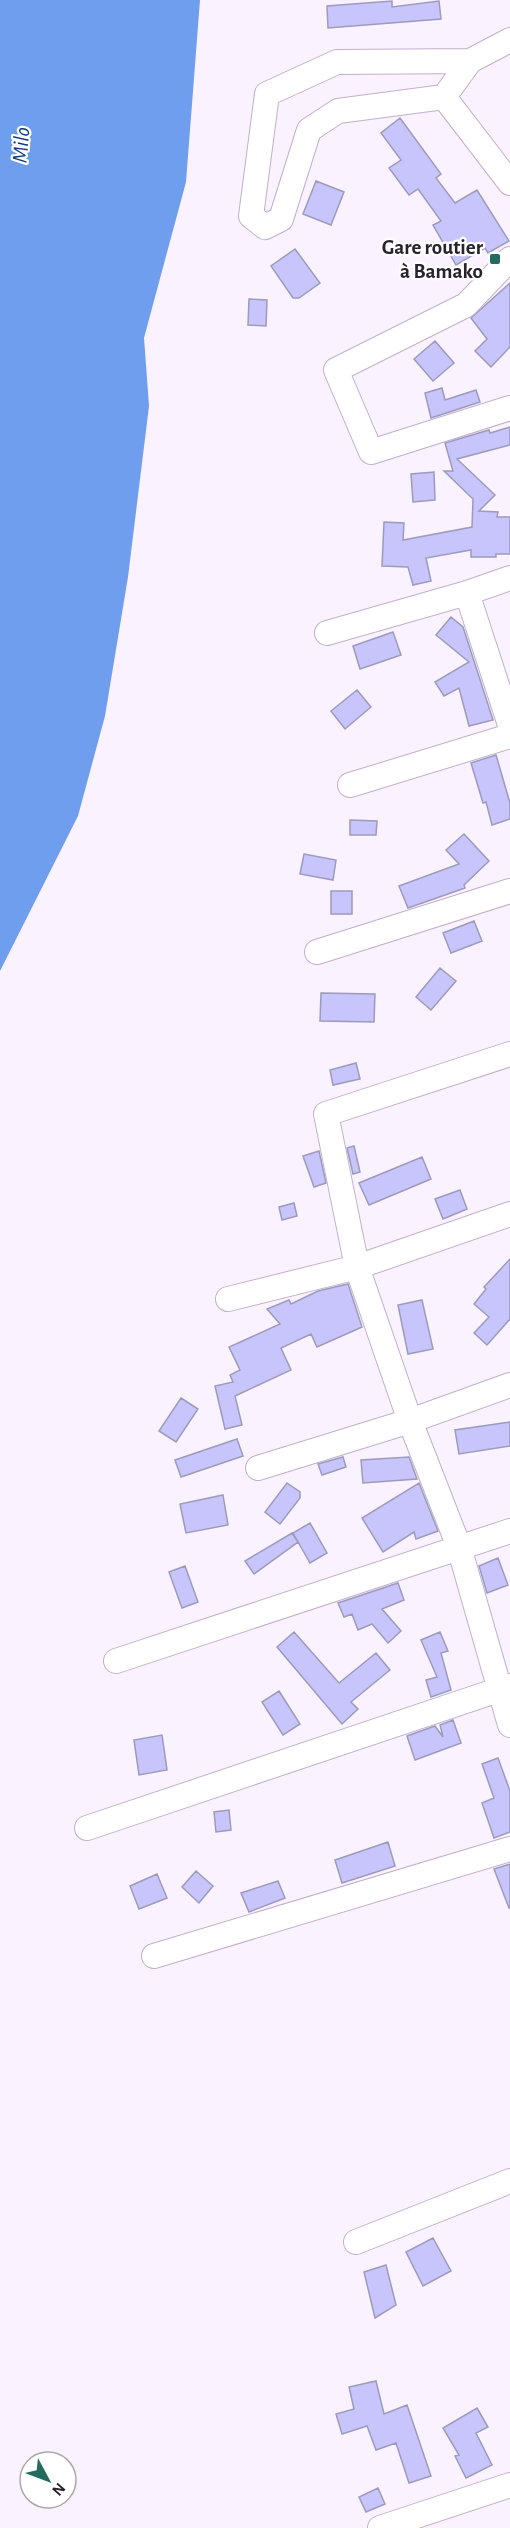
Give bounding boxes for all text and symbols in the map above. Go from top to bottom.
water label: Milo [8,126,34,164]
place label: Gare routier à Bamako [382,237,484,282]
marker: Gare routier à Bamako [488,252,502,266]
north arrow [18,2450,78,2510]
text: N [49,2480,68,2499]

